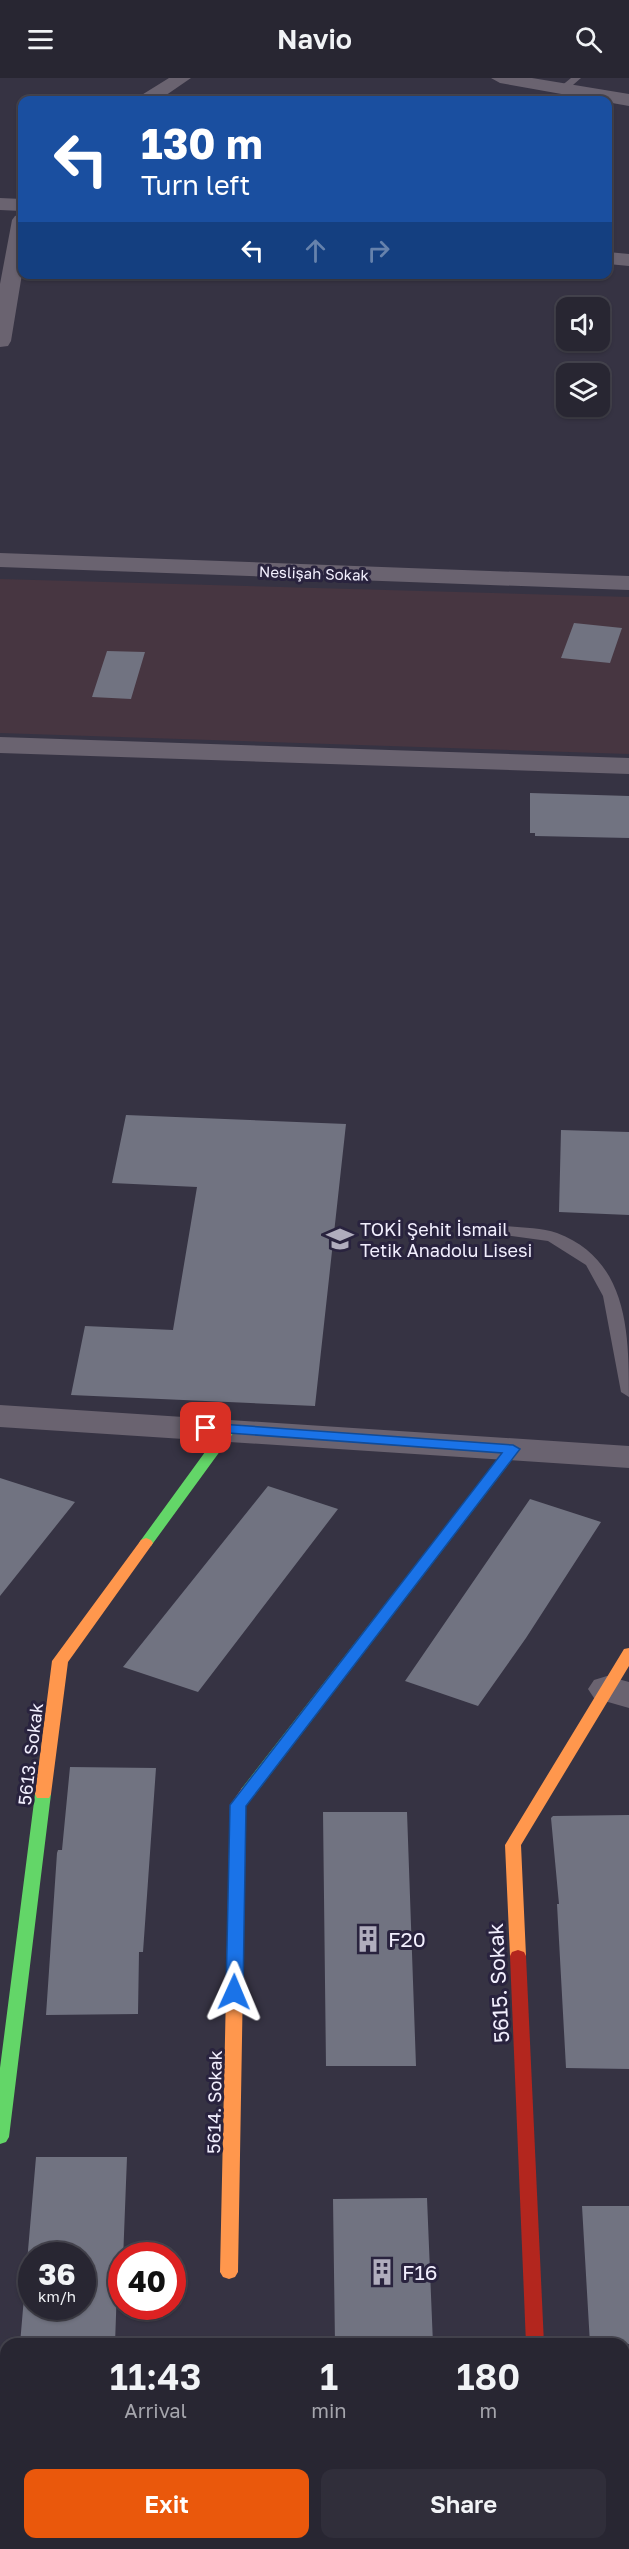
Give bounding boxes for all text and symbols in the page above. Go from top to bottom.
icon: menu [24,23,57,56]
text: Navio [277,23,352,55]
icon: search [572,23,605,56]
text: 130 m [141,118,263,168]
icon: left [42,120,120,198]
text: Turn left [141,169,250,201]
icon: left [236,234,269,267]
icon: ahead [299,234,332,267]
icon: right [362,234,395,267]
map controls [556,297,610,417]
button: sound [556,297,610,351]
button: layers [556,363,610,417]
street label: Neslişah Sokak [259,562,370,584]
place label: TOKİ Şehit İsmail Tetik Anadolu Lisesi [360,1218,532,1261]
school or university icon: TOKİ Şehit İsmail Tetik Anadolu Lisesi [325,1224,355,1254]
pin [180,1402,231,1453]
icon: arrive [189,1411,222,1444]
street label: 5613. Sokak [13,1701,47,1807]
street label: 5615. Sokak [482,1922,514,2044]
building icon: F20 [353,1924,383,1954]
place label: F20 [388,1926,426,1952]
position arrow [202,1960,266,2024]
street label: 5614. Sokak [202,2050,226,2154]
speed limit sign: 40 [108,2242,186,2320]
text: 36 [38,2256,76,2292]
building icon: F16 [367,2257,397,2287]
place label: F16 [402,2259,437,2285]
text: km/h [38,2287,76,2305]
text: 11:43 [110,2355,202,2398]
text: 1 [320,2355,338,2398]
text: 180 [456,2355,520,2398]
text: Arrival [124,2398,187,2422]
text: min [311,2398,347,2422]
text: m [479,2398,497,2422]
button: Exit [24,2469,309,2538]
button: Share [321,2469,606,2538]

